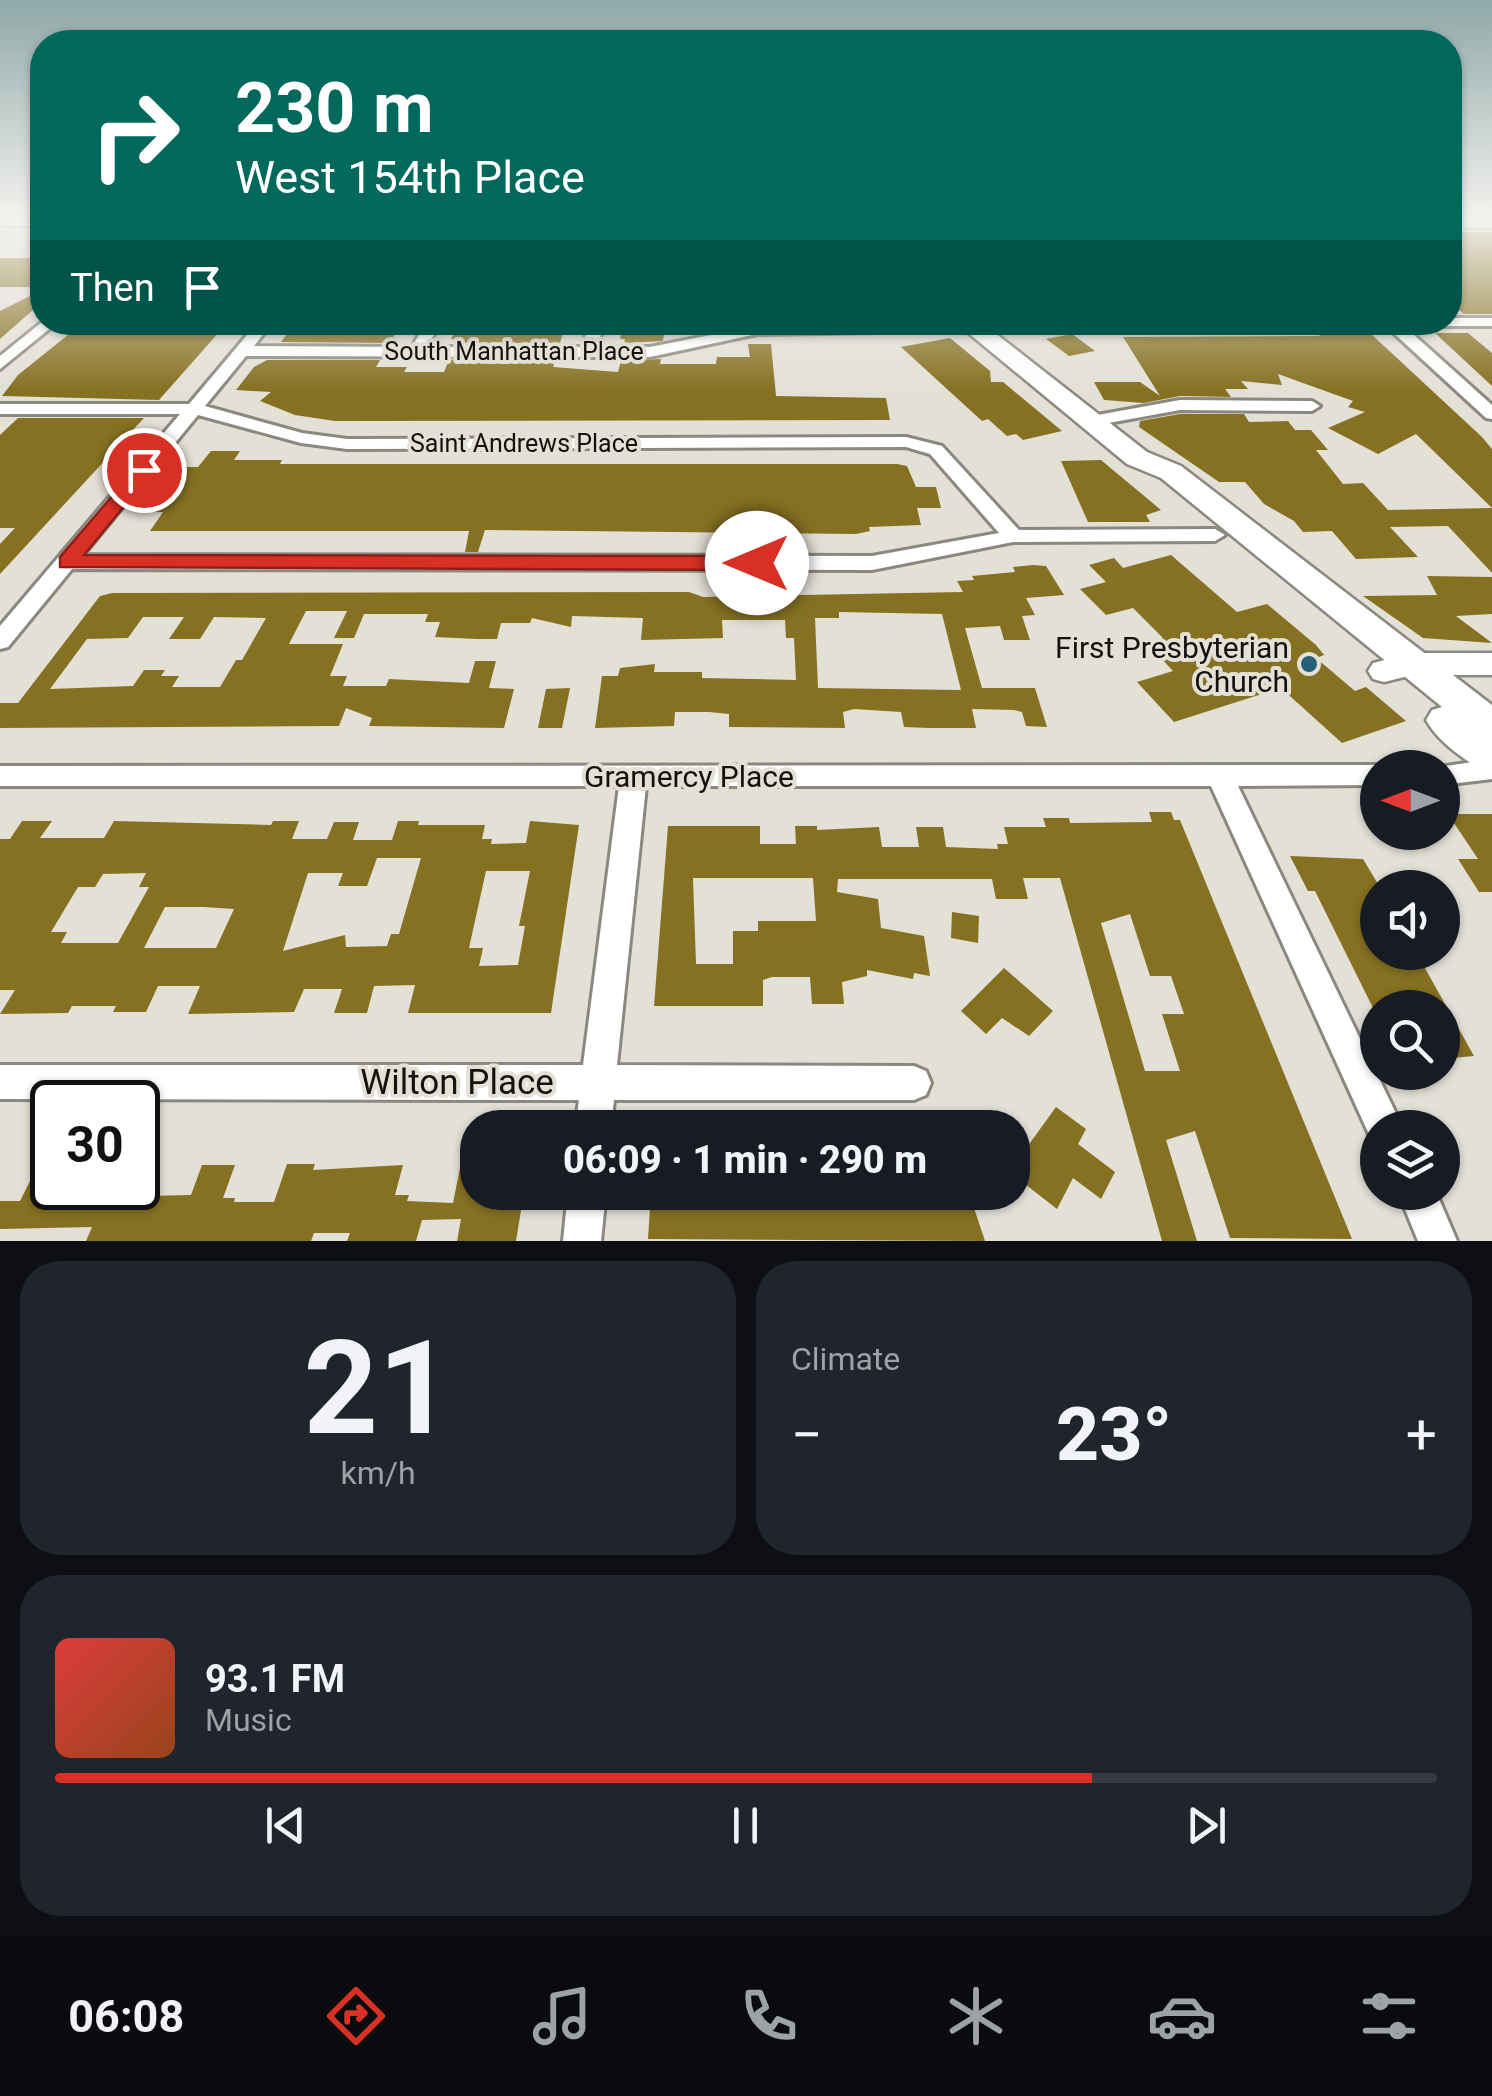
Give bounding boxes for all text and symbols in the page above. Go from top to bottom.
text: 230 m [235,67,434,149]
icon: right [70,70,200,200]
text: West 154th Place [235,151,585,204]
icon: arrive [175,260,230,315]
text: Then [70,266,155,310]
street label: South Manhattan Place [384,337,644,366]
pin [102,428,187,513]
street label: Saint Andrews Place [410,429,638,458]
icon: arrive [117,443,172,498]
position arrow [705,511,809,615]
place label: First Presbyterian Church [1055,630,1289,699]
marker: First Presbyterian Church [1298,653,1320,675]
north arrow [1360,750,1460,850]
map controls [1360,750,1460,1210]
street label: Gramercy Place [584,759,794,794]
button: sound [1360,870,1460,970]
button: search [1360,990,1460,1090]
street label: Wilton Place [360,1062,554,1103]
speed limit sign: 30 [30,1080,160,1210]
button: layers [1360,1110,1460,1210]
text: 06:09 · 1 min · 290 m [563,1138,927,1182]
text: 21 [303,1312,453,1465]
text: Climate [791,1340,900,1378]
text: 23° [1056,1390,1172,1478]
text: − [791,1403,822,1467]
text: + [1406,1403,1437,1467]
text: km/h [340,1454,416,1492]
text: 93.1 FM [205,1657,345,1701]
text: Music [205,1701,292,1739]
icon: previous [258,1798,313,1853]
icon: pause [718,1798,773,1853]
icon: next [1179,1798,1234,1853]
icon: directions [321,1981,391,2051]
icon: music [527,1981,597,2051]
icon: phone [734,1981,804,2051]
icon: climate [941,1981,1011,2051]
icon: car [1147,1981,1217,2051]
icon: filters [1354,1981,1424,2051]
text: 06:08 [68,1990,184,2043]

